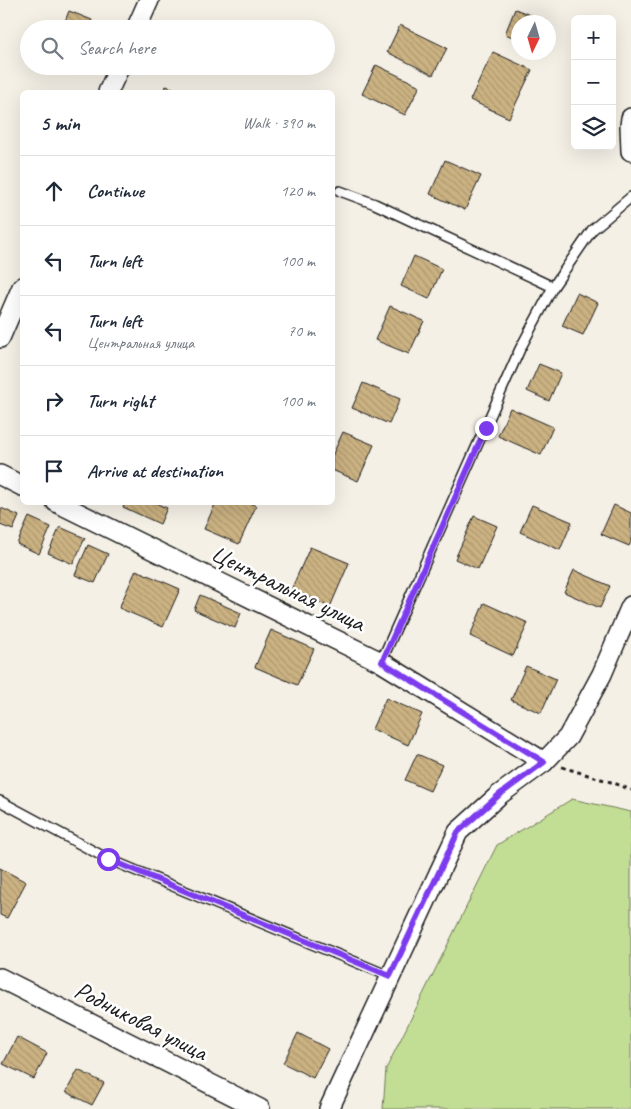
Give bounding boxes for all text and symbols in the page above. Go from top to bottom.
north arrow [511,15,556,60]
map controls [571,15,616,150]
button: + [571,15,616,60]
search box [20,20,335,75]
icon: search [38,34,66,62]
text: Search here [78,36,155,60]
button: − [571,60,616,105]
button: layers [571,105,616,150]
text: 5 min [40,110,80,136]
text: Walk · 390 m [243,113,315,133]
icon: ahead [40,177,68,205]
text: Continue [87,179,144,203]
text: 120 m [281,181,315,201]
icon: left [40,247,68,275]
text: Turn left [87,249,142,273]
text: 100 m [281,251,315,271]
text: Turn left [87,309,142,333]
icon: left [40,317,68,345]
text: 70 m [288,321,315,341]
text: Центральная улица [87,333,194,353]
icon: right [40,387,68,415]
text: Turn right [87,389,154,413]
text: 100 m [281,391,315,411]
route end [475,417,498,440]
icon: arrive [40,457,68,485]
text: Arrive at destination [87,459,223,483]
street label: Центральная улица [206,537,372,640]
route start [97,848,120,871]
street label: Родниковая улица [69,974,215,1069]

